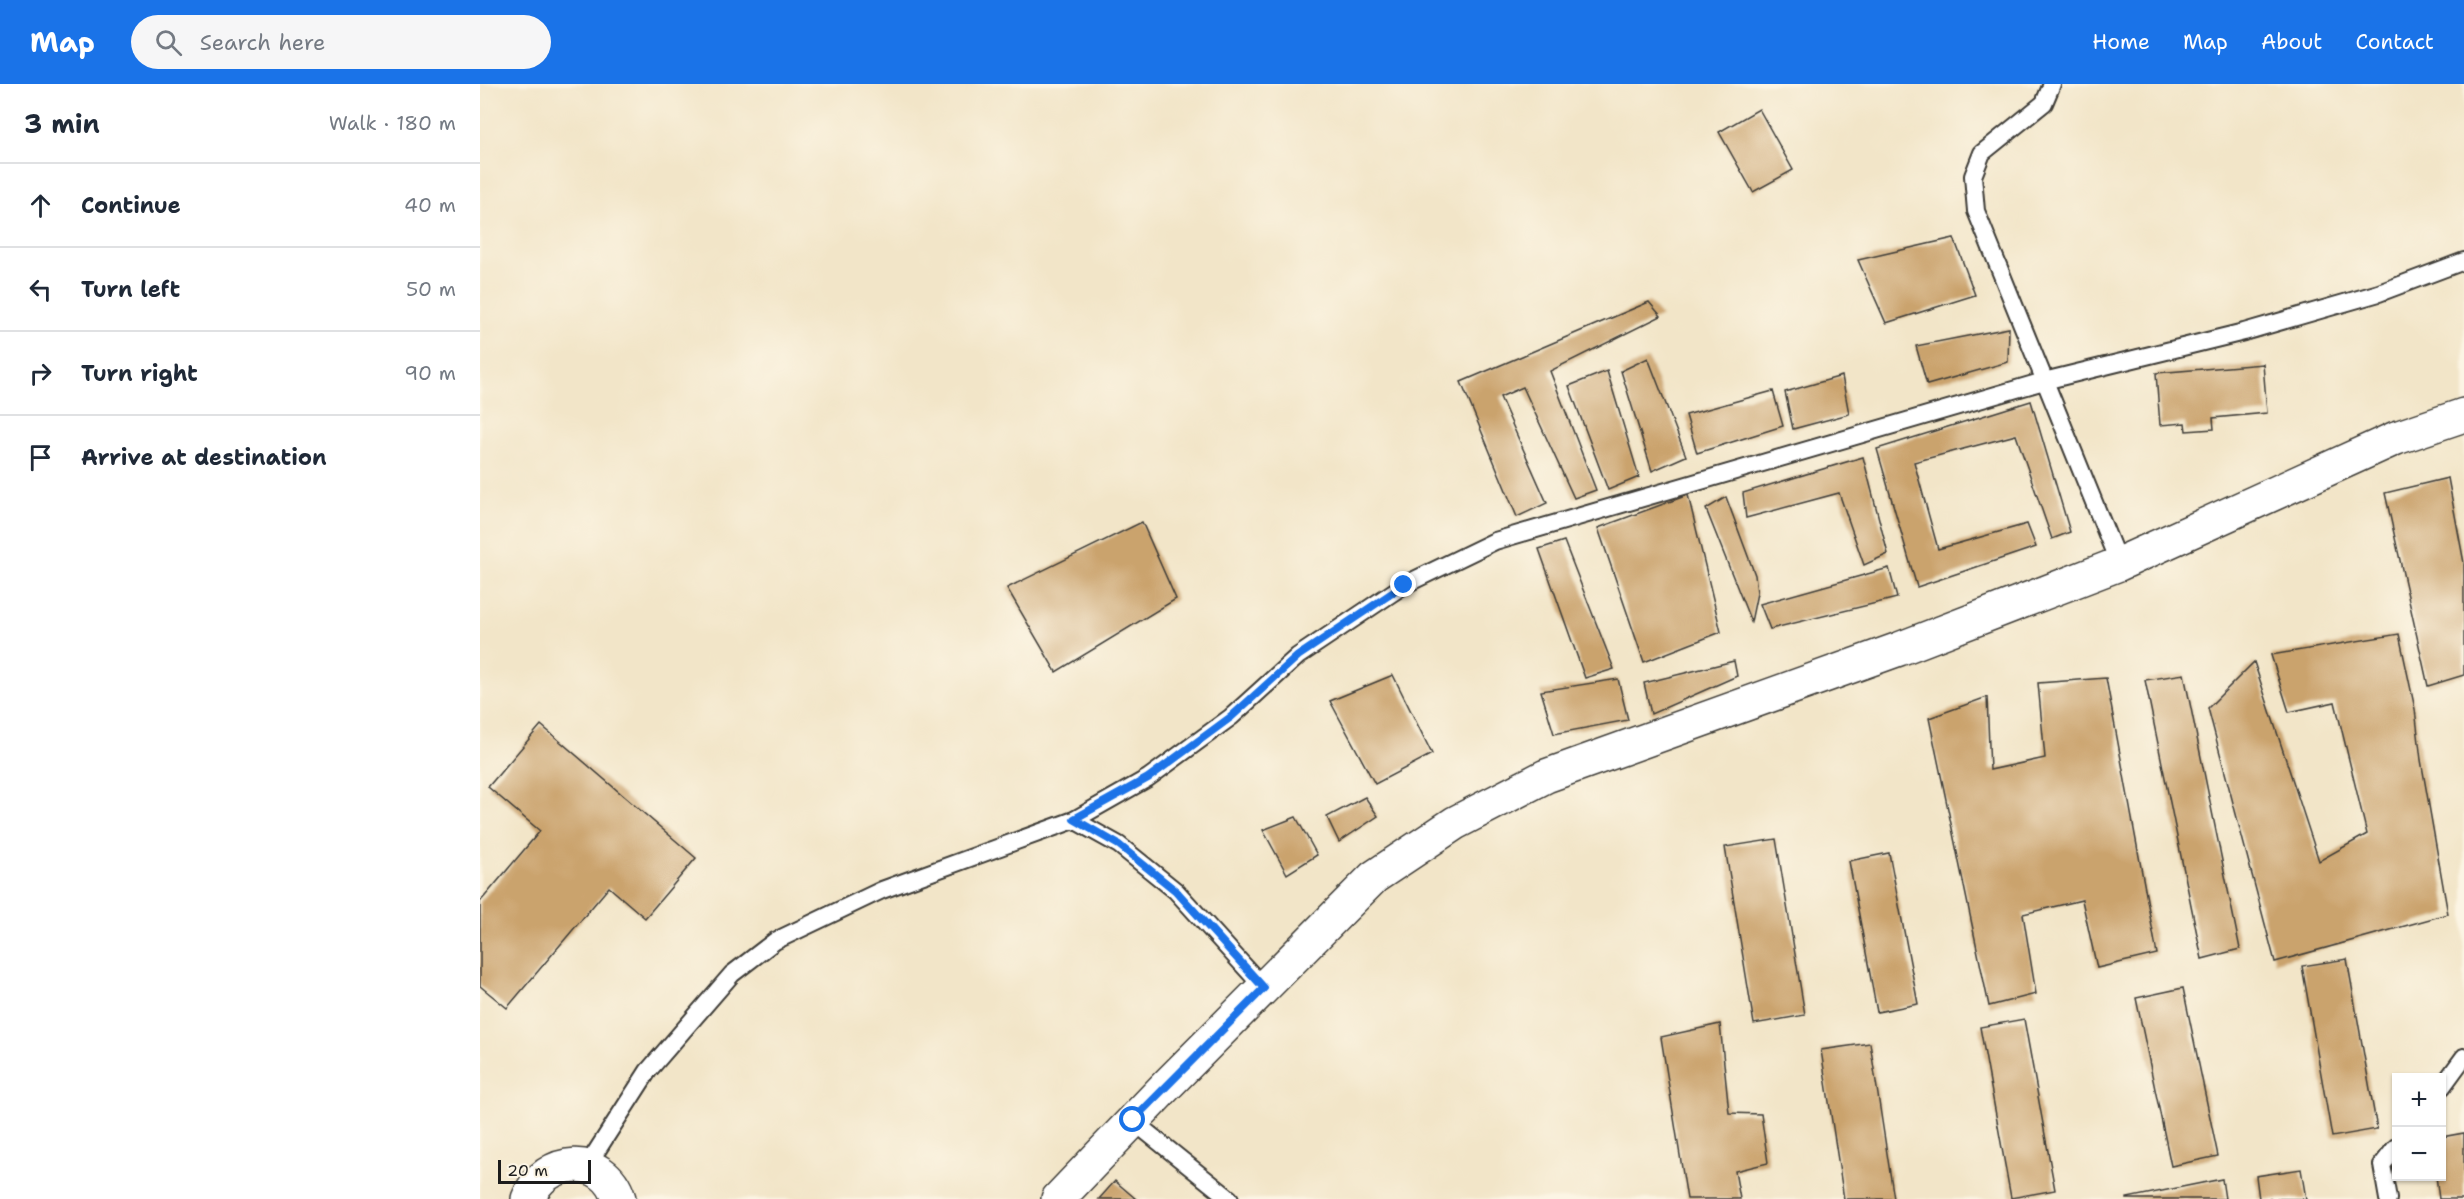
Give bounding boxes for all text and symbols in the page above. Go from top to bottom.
search box [131,15,551,69]
text: Map [30,23,95,61]
icon: search [152,26,185,59]
text: Search here [200,28,325,57]
text: Home [2092,28,2150,56]
text: Map [2183,28,2228,56]
text: About [2261,28,2322,56]
text: Contact [2355,28,2434,56]
text: 3 min [24,106,100,141]
text: Walk · 180 m [329,110,456,136]
icon: ahead [24,189,57,222]
text: Continue [81,191,181,220]
text: 40 m [404,192,456,218]
icon: left [24,273,57,306]
text: Turn left [81,275,180,304]
text: 50 m [406,276,456,302]
icon: right [24,357,57,390]
text: Turn right [81,359,198,388]
text: 90 m [404,360,456,386]
icon: arrive [24,441,57,474]
text: Arrive at destination [81,443,327,472]
route end [1390,571,1416,597]
map controls [2392,1073,2446,1181]
button: + [2392,1073,2446,1127]
route start [1119,1106,1145,1132]
button: − [2392,1127,2446,1181]
scale bar [498,1157,591,1184]
text: 20 m [507,1160,548,1181]

